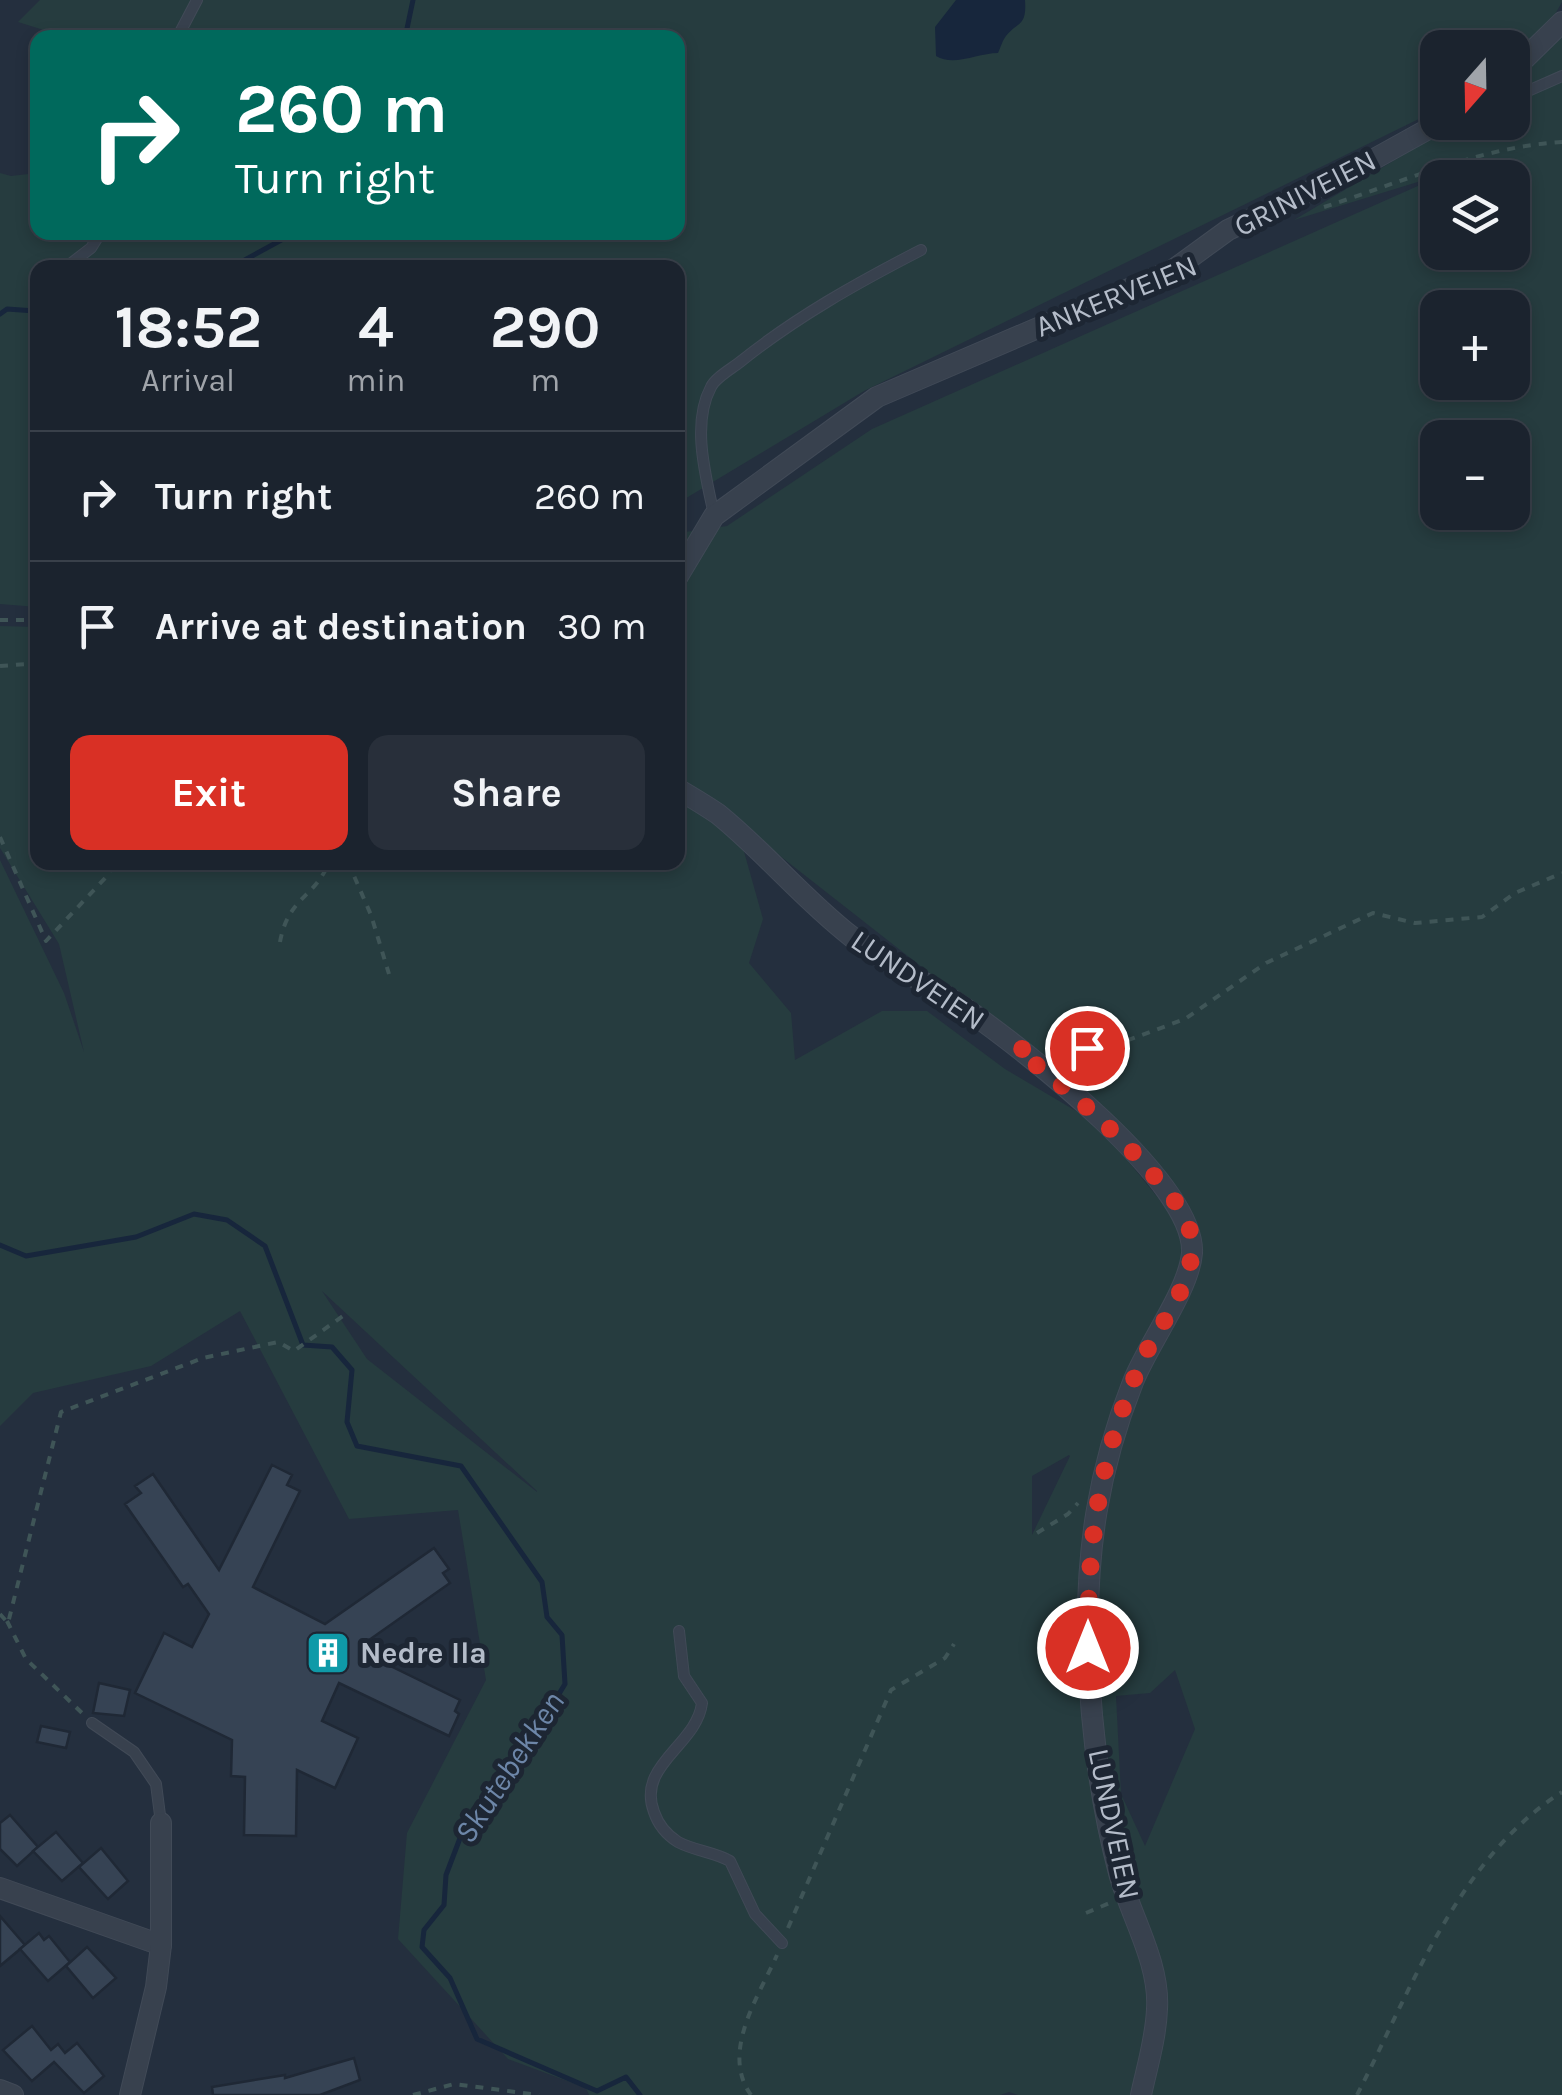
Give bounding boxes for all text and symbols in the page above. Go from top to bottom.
north arrow [1420,30,1530,140]
map controls [1420,30,1530,530]
text: 260 m [235,68,448,150]
icon: right [70,70,200,200]
street label: GRINIVEIEN [1228,142,1382,244]
text: Turn right [235,152,435,204]
button: layers [1420,160,1530,270]
street label: ANKERVEIEN [1030,247,1202,345]
button: + [1420,290,1530,400]
text: 18:52 [114,292,262,362]
text: 4 [358,292,394,362]
text: 290 [490,292,601,362]
text: Arrival [141,362,235,399]
text: min [346,362,405,399]
text: m [530,362,560,399]
button: − [1420,420,1530,530]
icon: right [70,469,125,524]
text: Turn right [155,474,332,519]
text: 260 m [534,474,645,519]
icon: arrive [70,599,125,654]
text: Arrive at destination [155,604,527,649]
text: 30 m [557,604,646,649]
button: Exit [70,735,348,850]
button: Share [368,735,645,850]
street label: LUNDVEIEN [844,922,992,1038]
pin [1045,1006,1130,1091]
icon: arrive [1060,1021,1115,1076]
position arrow [1036,1596,1140,1700]
building icon: Nedre Ila [305,1630,351,1676]
place label: Nedre Ila [360,1635,487,1671]
water label: Skutebekken [447,1685,572,1850]
street label: LUNDVEIEN [1080,1745,1148,1903]

